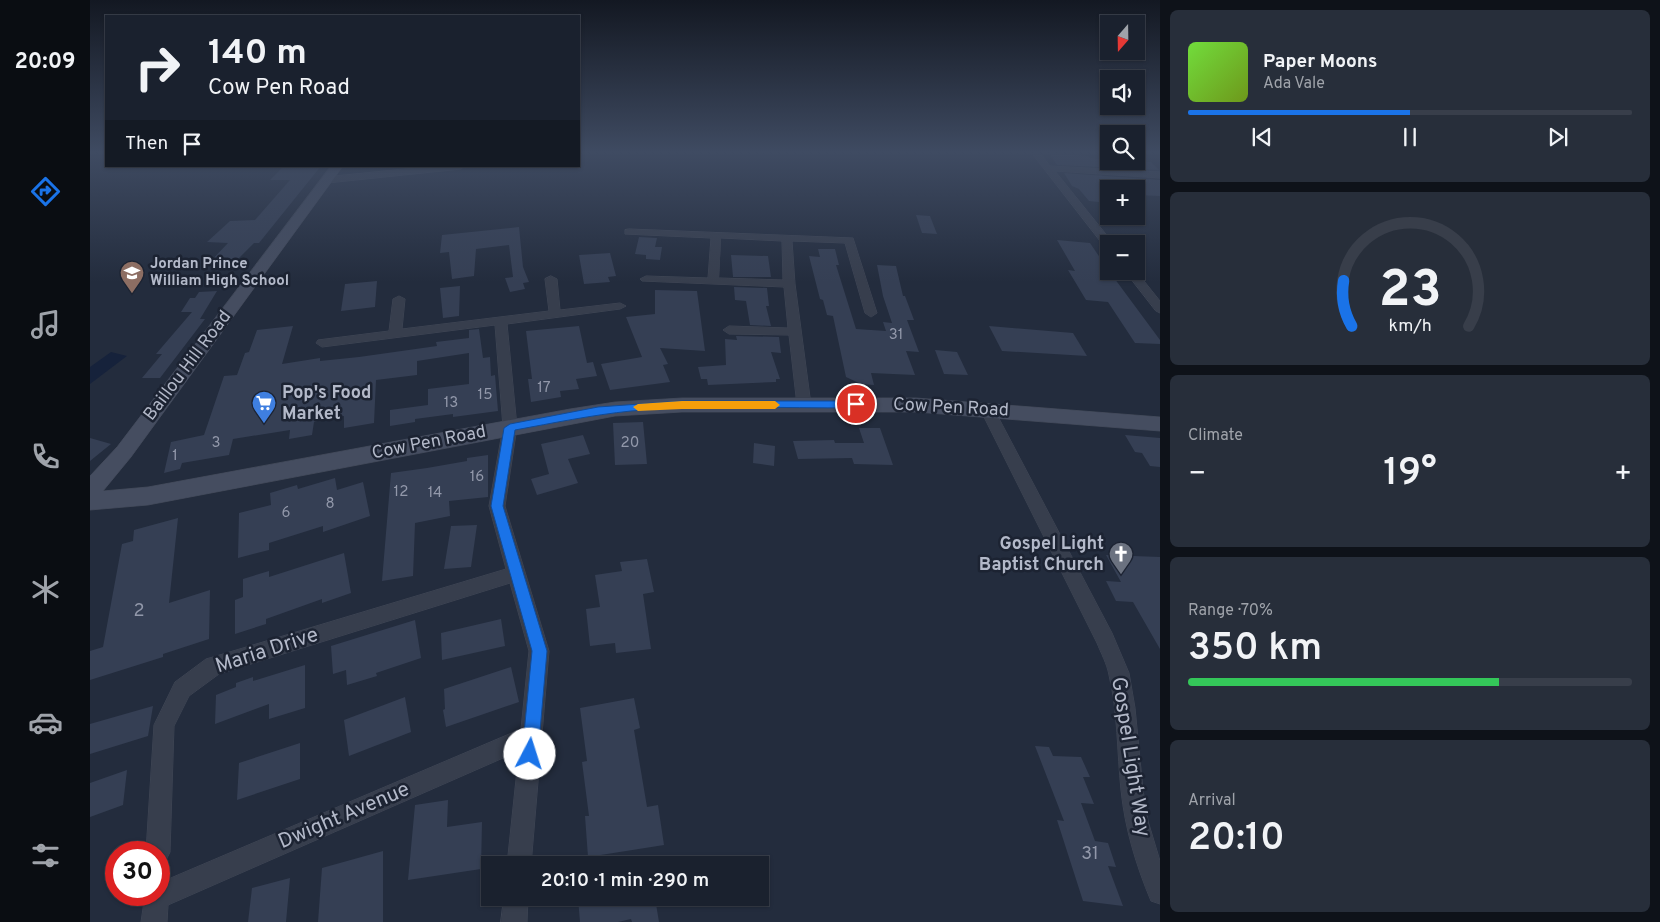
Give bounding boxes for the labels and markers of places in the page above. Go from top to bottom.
place label: Jordan Prince William High School [150,255,289,291]
school or university icon: Jordan Prince William High School [119,260,145,294]
place label: Pop's Food Market [282,382,371,426]
pin [835,383,877,425]
supermarket icon: Pop's Food Market [251,390,277,424]
place label: Gospel Light Baptist Church [979,533,1104,577]
church icon: Gospel Light Baptist Church [1108,541,1134,575]

